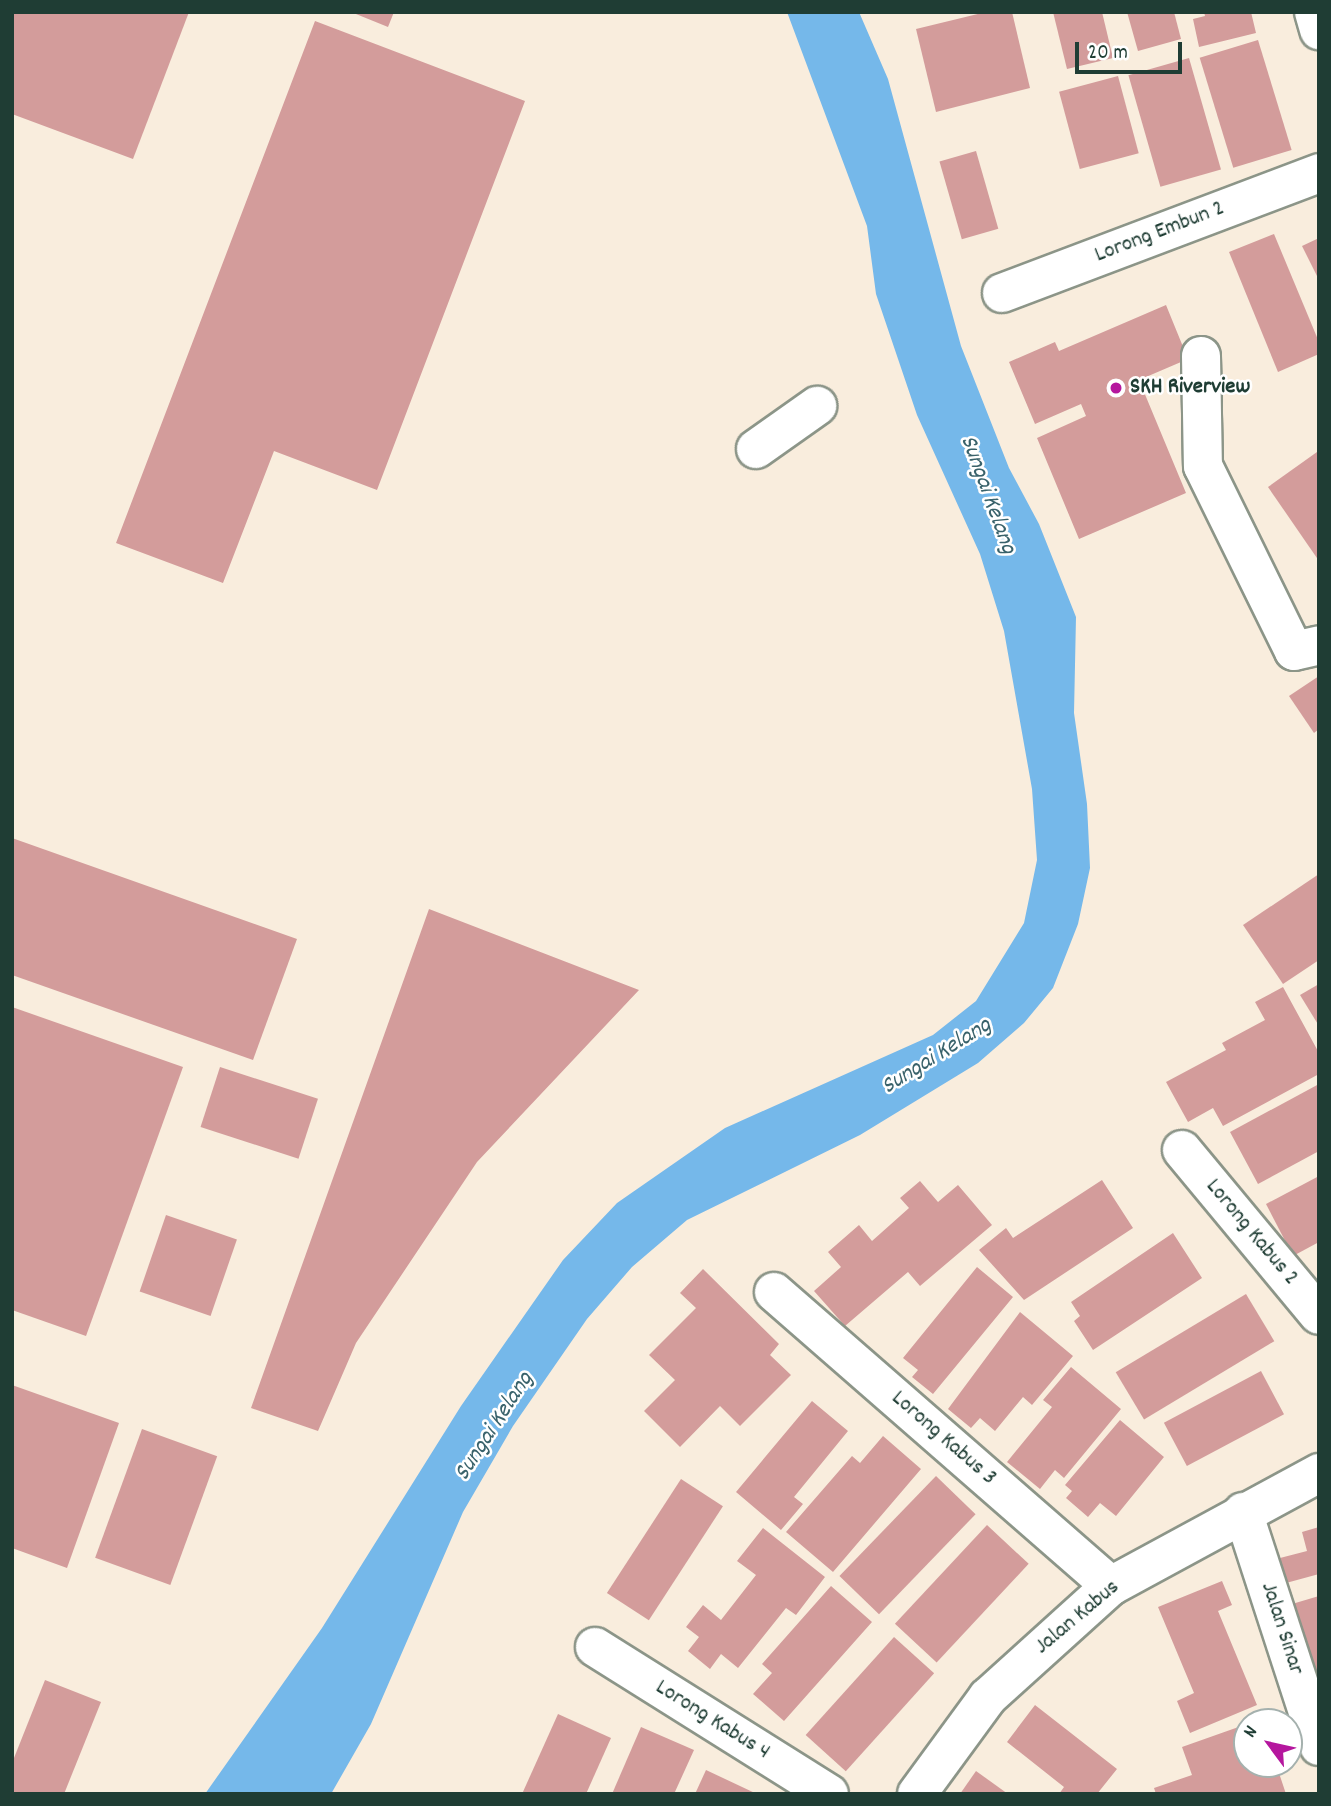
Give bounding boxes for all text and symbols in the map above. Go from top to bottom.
scale bar [1079,28,1186,72]
text: 20 m [1088,39,1128,69]
street label: Lorong Embun 2 [1091,196,1229,270]
place label: SKH Riverview [1130,374,1250,402]
marker: SKH Riverview [1108,380,1124,396]
water label: Sungai Kelang [952,432,1022,558]
water label: Sungai Kelang [877,1012,997,1102]
street label: Lorong Kabus 2 [1198,1174,1304,1292]
water label: Sungai Kelang [449,1367,541,1487]
street label: Lorong Kabus 3 [885,1386,1001,1492]
street label: Jalan Kabus [1030,1575,1126,1661]
street label: Jalan Sinar [1253,1579,1309,1679]
street label: Lorong Kabus 4 [649,1675,775,1767]
north arrow [1233,1708,1303,1778]
text: N [1238,1721,1266,1744]

